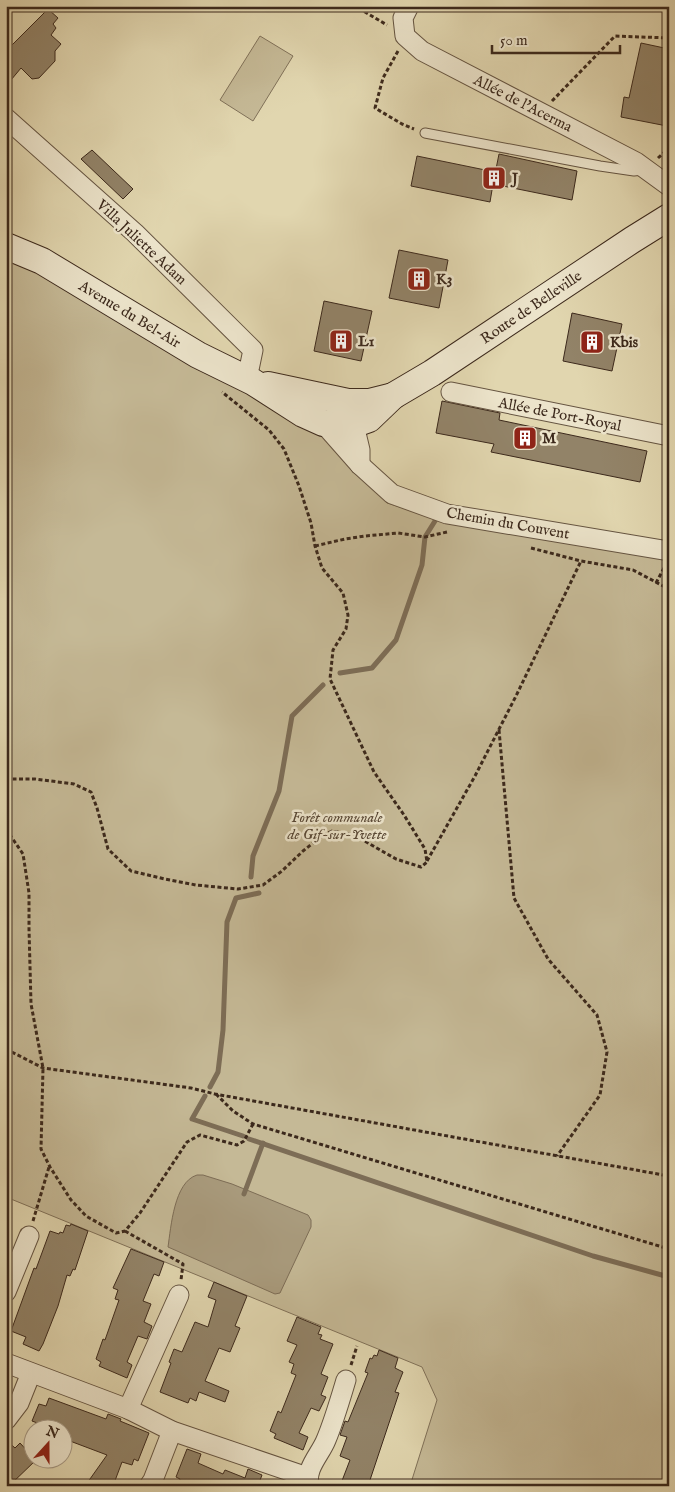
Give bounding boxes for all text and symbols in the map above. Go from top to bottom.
scale bar [492,22,620,54]
text: 50 m [500,31,528,50]
street label: Allée de l'Acerma [469,70,576,137]
building icon: J [481,165,507,191]
place label: J [510,169,519,188]
street label: Villa Juliette Adam [92,195,191,289]
building icon: K3 [406,266,432,292]
street label: Route de Belleville [477,266,586,348]
place label: K3 [436,270,452,289]
street label: Avenue du Bel-Air [74,276,185,353]
building icon: L1 [328,328,354,354]
building icon: Kbis [579,329,605,355]
place label: L1 [358,332,375,351]
place label: Kbis [610,333,639,352]
street label: Allée de Port-Royal [496,393,624,436]
building icon: M [512,425,538,451]
place label: M [542,429,556,448]
street label: Chemin du Couvent [445,503,571,544]
park label: Forêt communale de Gif-sur-Yvette [286,808,387,844]
north arrow [22,1420,72,1470]
text: N [42,1422,61,1443]

